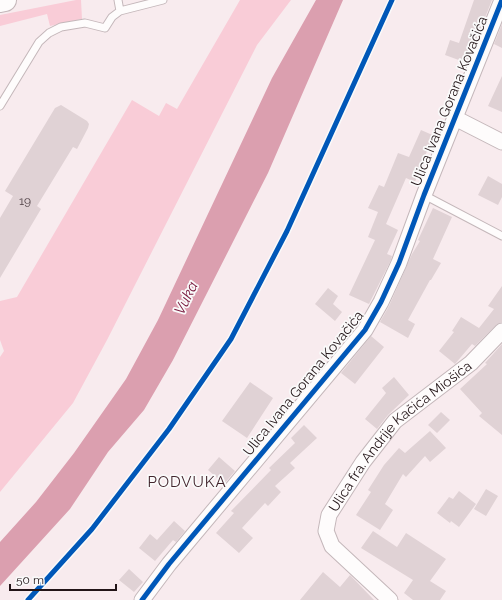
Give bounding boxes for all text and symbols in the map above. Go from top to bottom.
street label: Ulica Ivana Gorana Kovačića [408,14,490,188]
house number: 19 [19,194,31,208]
water label: Vuka [170,278,202,317]
street label: Ulica Ivana Gorana Kovačića [240,307,366,459]
street label: Ulica fra. Andrije Kačića Miošića [325,358,475,515]
district label: PODVUKA [147,473,227,491]
scale bar [10,566,116,592]
text: 50 m [16,573,44,587]

